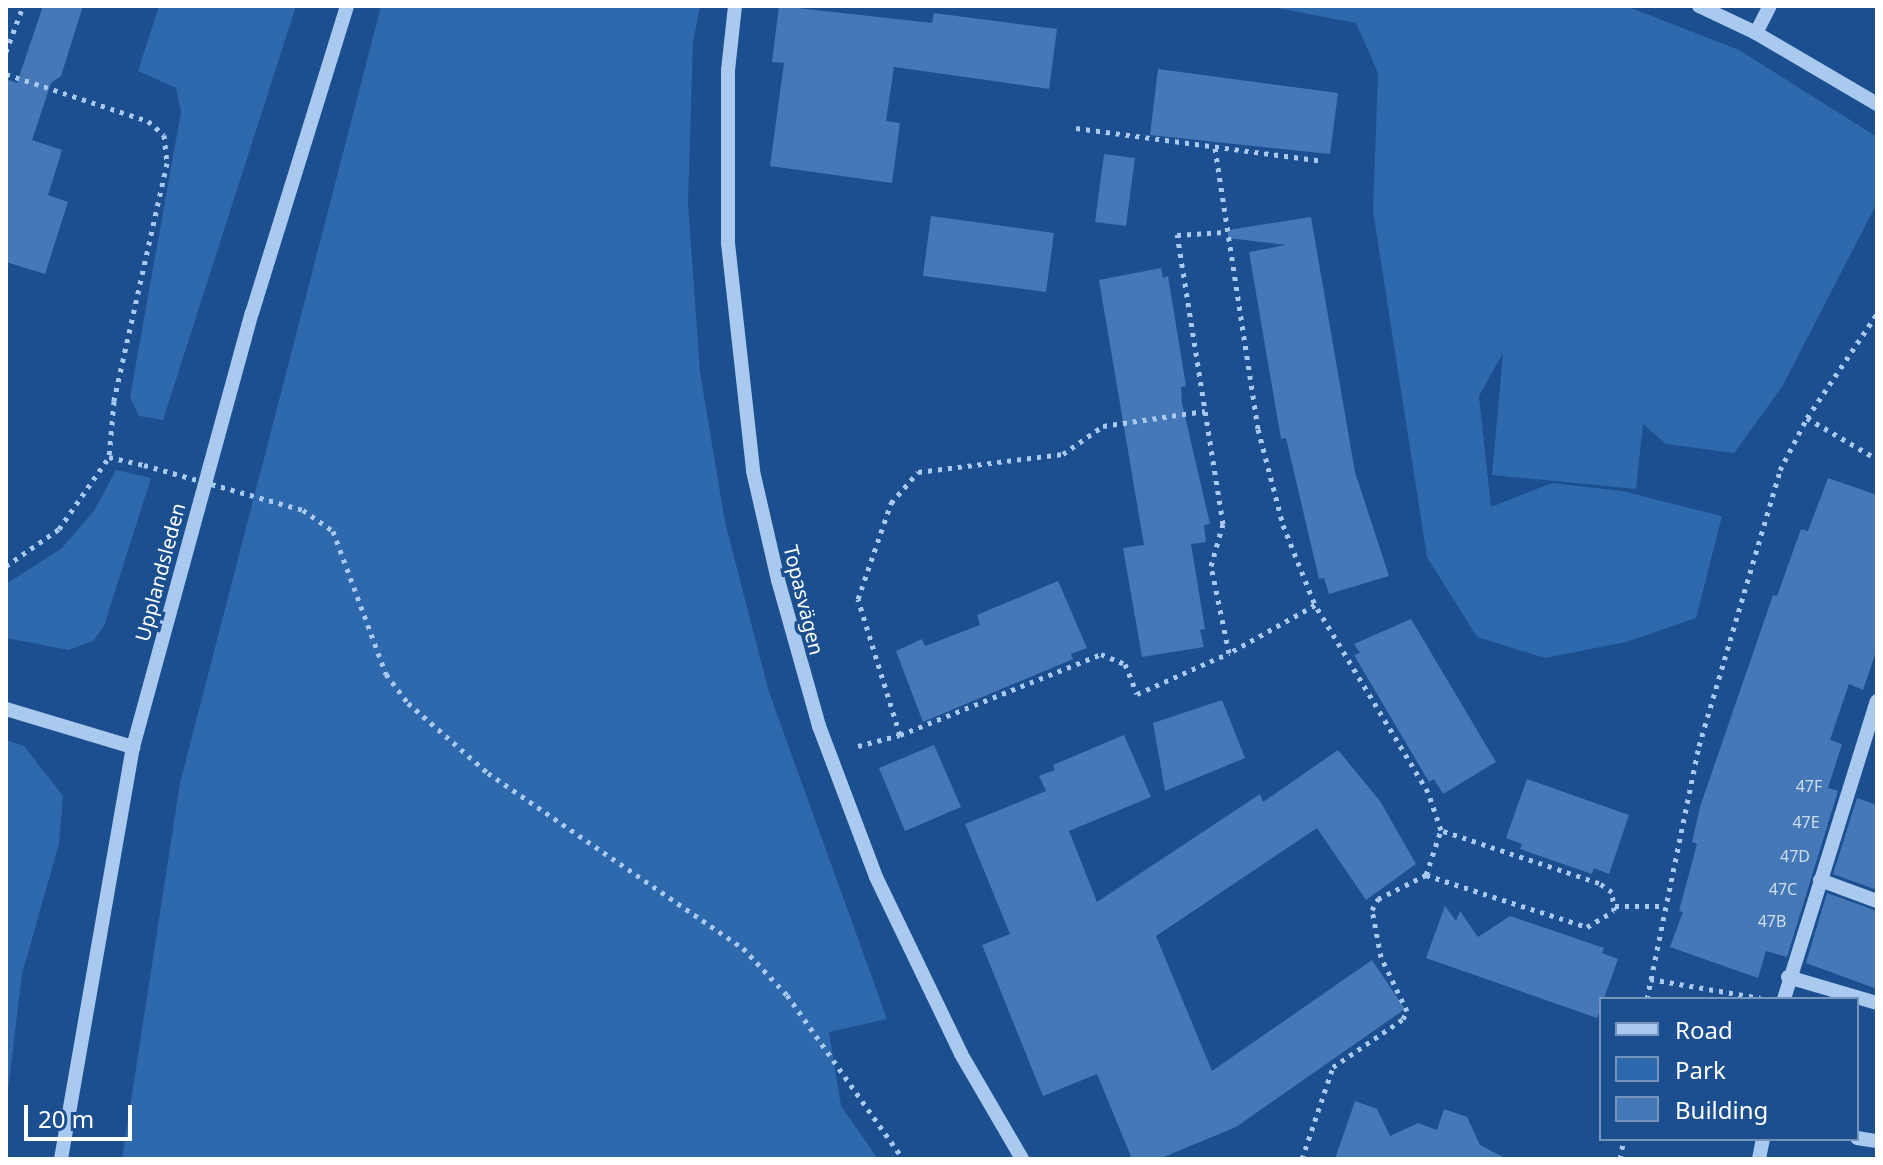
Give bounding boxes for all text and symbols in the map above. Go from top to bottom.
street label: Upplandsleden [130,500,190,644]
street label: Topasvägen [779,543,829,657]
house number: 47F [1796,776,1822,796]
house number: 47E [1792,812,1820,832]
house number: 47D [1780,846,1810,866]
house number: 47C [1769,879,1797,899]
house number: 47B [1758,911,1786,931]
legend [1599,997,1859,1141]
text: Road [1675,1013,1733,1046]
text: Park [1675,1053,1726,1086]
scale bar [28,1089,136,1139]
text: Building [1675,1093,1768,1126]
text: 20 m [38,1102,94,1135]

